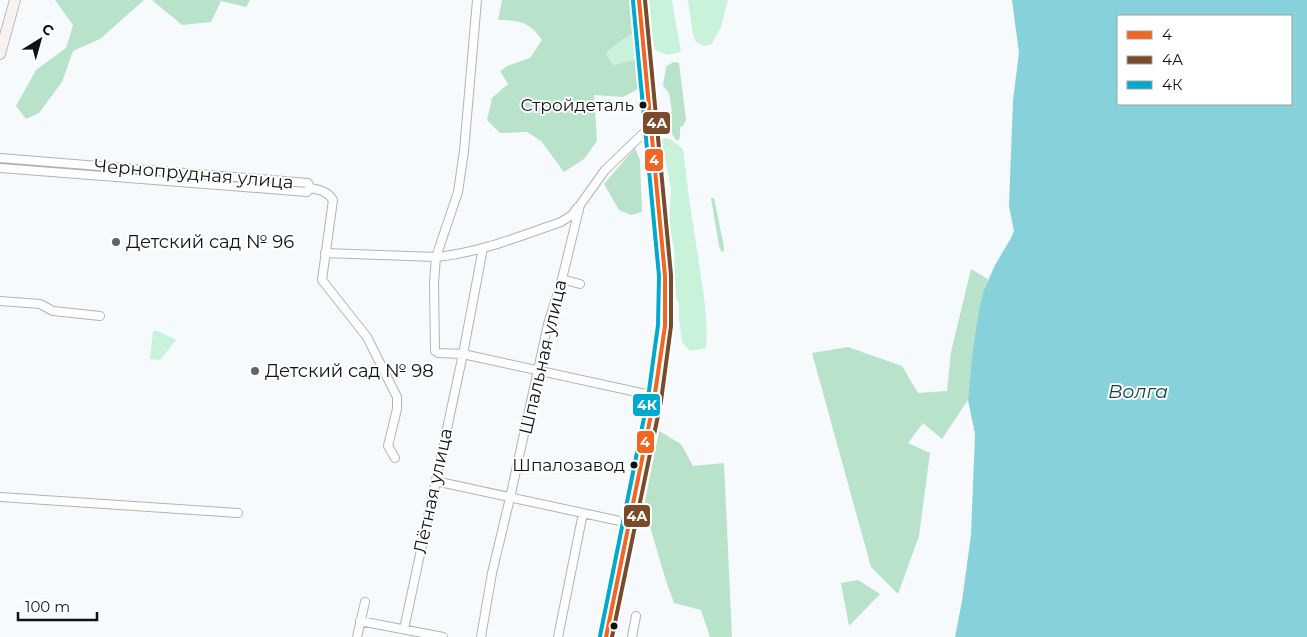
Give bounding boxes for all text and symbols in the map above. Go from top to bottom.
north arrow [15,15,65,65]
legend [1117,15,1292,105]
text: С [38,19,57,40]
text: 4 [1162,25,1172,44]
text: 4А [1162,50,1183,69]
text: 4К [1162,75,1183,94]
place label: Стройдеталь [520,95,634,115]
marker: Стройдеталь [638,100,648,110]
line badge: 4А [642,111,671,135]
text: 4А [647,114,668,132]
line badge: 4 [644,148,664,172]
text: 4 [649,151,659,169]
street label: Чернопрудная улица [93,154,295,194]
place label: Детский сад № 96 [126,231,294,253]
marker: Детский сад № 96 [110,236,122,248]
street label: Шпальная улица [514,277,572,437]
place label: Детский сад № 98 [265,360,434,382]
marker: Детский сад № 98 [249,365,261,377]
water label: Волга [1108,380,1168,403]
line badge: 4К [632,393,661,417]
text: 4К [637,396,658,414]
street label: Лётная улица [409,426,457,556]
line badge: 4 [636,430,655,454]
text: 4 [640,433,650,451]
place label: Шпалозавод [512,455,625,475]
marker: Шпалозавод [629,460,639,470]
line badge: 4А [623,504,651,528]
text: 4А [627,507,648,525]
scale bar [18,590,96,622]
text: 100 m [25,597,70,616]
unlabelled marker [609,621,619,631]

